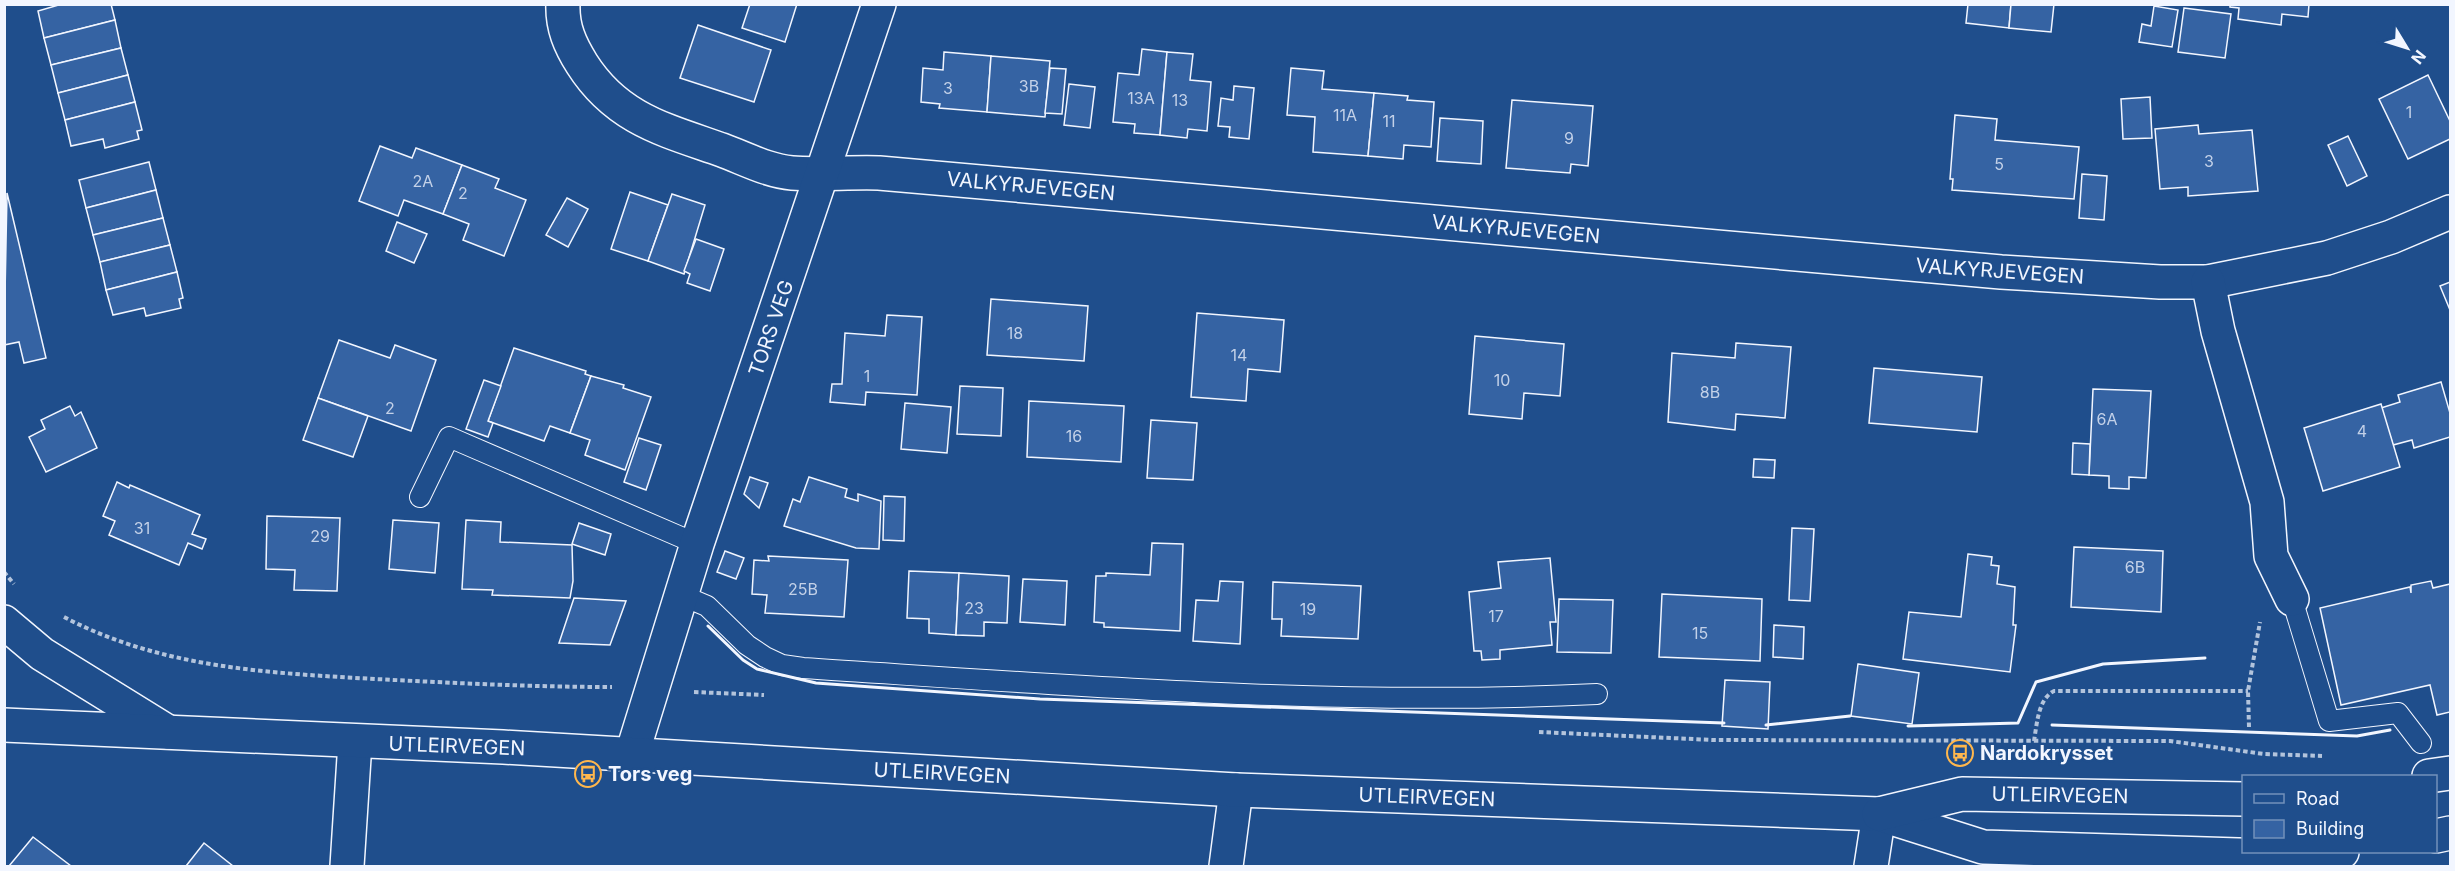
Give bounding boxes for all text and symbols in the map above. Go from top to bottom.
north arrow [2377,18,2437,78]
text: N [2407,46,2430,68]
house number: 3B [1019,76,1039,96]
house number: 3 [943,78,953,98]
house number: 13A [1127,88,1155,108]
house number: 13 [1172,90,1188,110]
house number: 1 [2406,102,2412,122]
house number: 11A [1333,105,1357,125]
house number: 11 [1382,111,1396,131]
house number: 9 [1564,128,1574,148]
house number: 3 [2204,151,2214,171]
house number: 5 [1994,154,2004,174]
street label: VALKYRJEVEGEN [946,167,1116,205]
house number: 2A [413,171,433,191]
house number: 2 [458,183,468,203]
street label: VALKYRJEVEGEN [1431,210,1601,248]
street label: VALKYRJEVEGEN [1915,253,2085,289]
street label: TORS VEG [743,277,799,379]
house number: 18 [1007,323,1023,343]
house number: 14 [1231,345,1247,365]
house number: 1 [864,366,870,386]
house number: 10 [1494,370,1510,390]
house number: 8B [1700,382,1720,402]
house number: 2 [385,398,395,418]
house number: 6A [2097,409,2117,429]
house number: 4 [2357,421,2367,441]
house number: 16 [1066,426,1082,446]
house number: 31 [134,518,150,538]
house number: 29 [310,526,330,546]
house number: 6B [2125,557,2145,577]
house number: 25B [788,579,818,599]
house number: 23 [964,598,984,618]
house number: 19 [1300,599,1316,619]
house number: 17 [1488,606,1504,626]
house number: 15 [1692,623,1708,643]
street label: UTLEIRVEGEN [388,732,526,760]
bus stop icon: Nardokrysset [1945,738,1975,768]
place label: Nardokrysset [1980,741,2113,765]
street label: UTLEIRVEGEN [873,757,1011,789]
bus stop icon: Tors veg [573,759,603,789]
place label: Tors veg [608,762,692,786]
legend [2242,775,2437,853]
street label: UTLEIRVEGEN [1991,782,2129,808]
street label: UTLEIRVEGEN [1358,783,1496,811]
text: Road [2296,788,2339,809]
text: Building [2296,818,2364,839]

